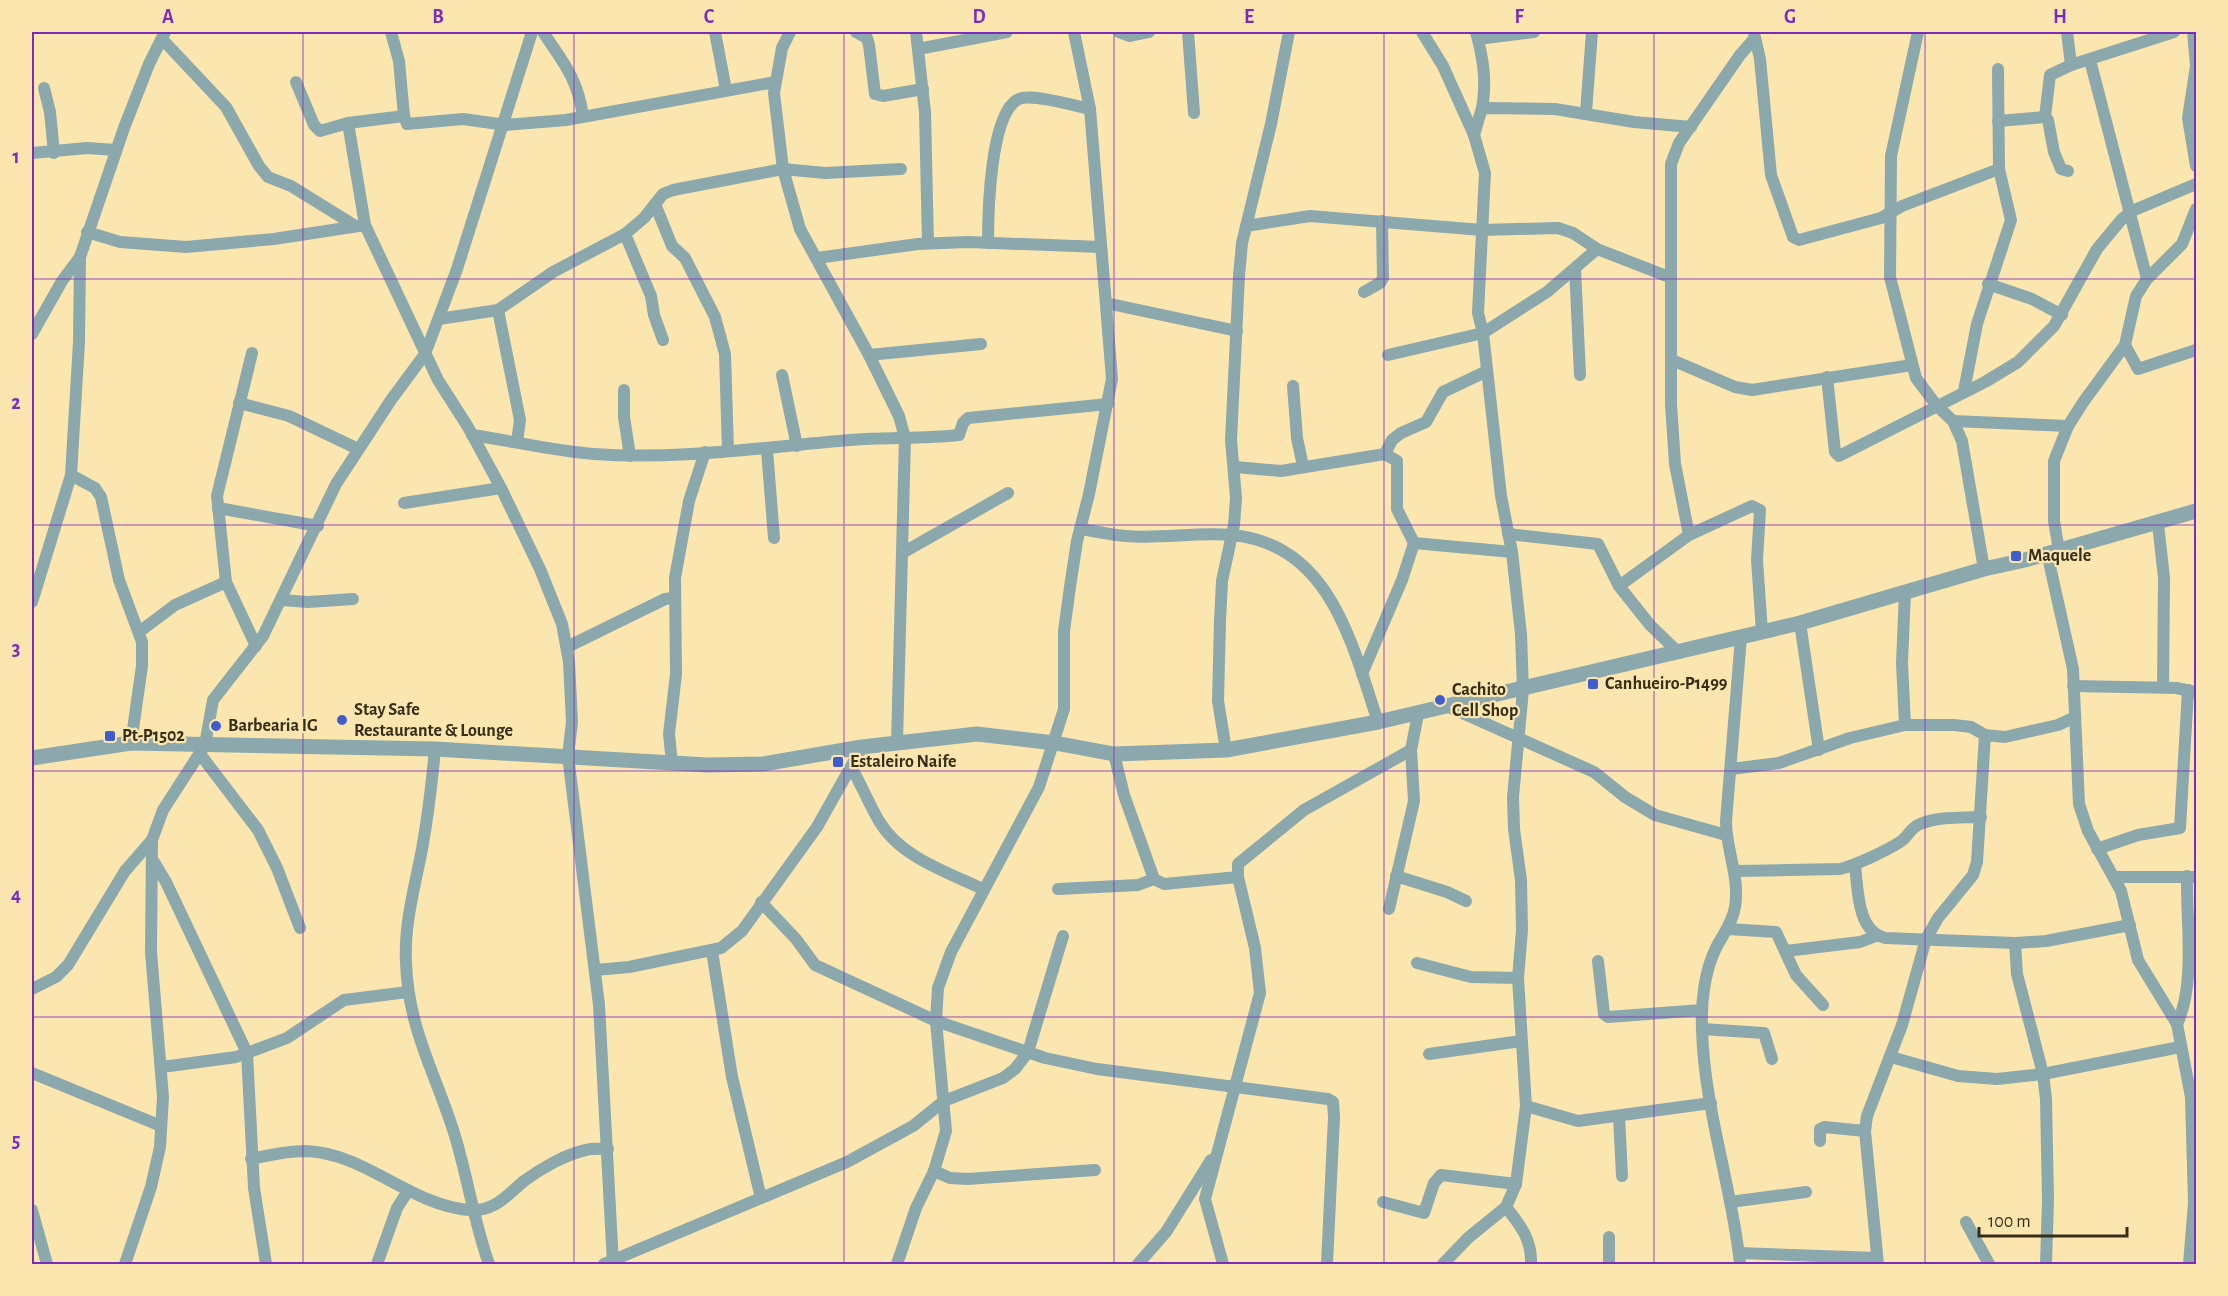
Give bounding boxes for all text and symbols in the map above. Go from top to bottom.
text: A [162,7,174,27]
text: B [432,7,444,27]
text: C [704,7,715,27]
text: D [972,7,986,27]
text: E [1244,7,1254,27]
text: F [1514,7,1524,27]
text: G [1784,7,1796,27]
text: H [2053,7,2067,27]
text: 1 [12,147,20,167]
text: 2 [11,393,21,413]
place label: Maquele [2028,547,2091,565]
marker: Maquele [2009,549,2023,563]
text: 3 [12,639,20,659]
place label: Canhueiro-P1499 [1605,675,1728,693]
marker: Canhueiro-P1499 [1586,677,1600,691]
place label: Cachito Cell Shop [1452,681,1518,720]
marker: Cachito Cell Shop [1433,693,1447,707]
place label: Stay Safe Restaurante & Lounge [354,701,513,740]
marker: Stay Safe Restaurante & Lounge [335,713,349,727]
place label: Barbearia IG [228,717,318,735]
marker: Barbearia IG [209,719,223,733]
place label: Pt-P1502 [122,727,185,745]
marker: Pt-P1502 [103,729,117,743]
place label: Estaleiro Naife [850,753,956,771]
marker: Estaleiro Naife [831,755,845,769]
text: 4 [11,885,21,905]
text: 5 [12,1131,20,1151]
scale bar [1979,1200,2128,1238]
text: 100 m [1988,1213,2031,1231]

